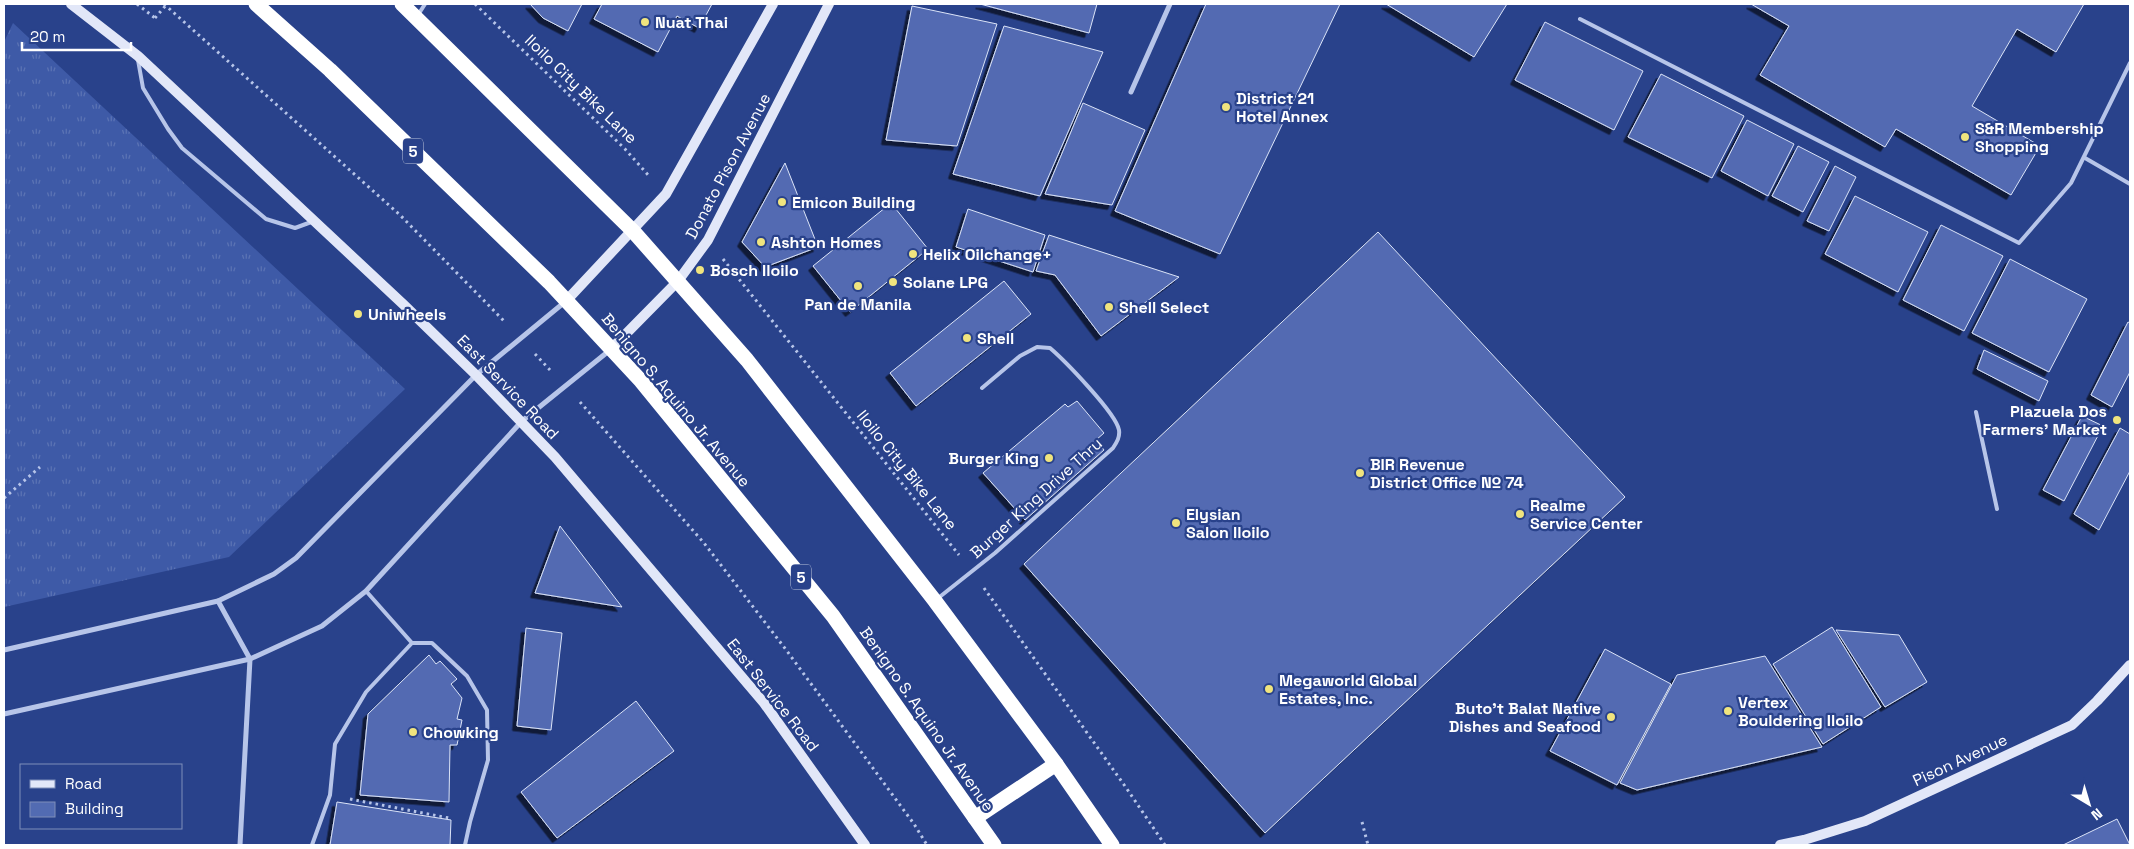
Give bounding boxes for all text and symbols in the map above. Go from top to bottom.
place label: Nuat Thai [655,12,728,33]
marker: Nuat Thai [639,16,651,28]
scale bar [22,20,131,52]
text: 20 m [30,27,65,46]
street label: Iloilo City Bike Lane [520,30,642,148]
place label: District 21 Hotel Annex [1236,88,1329,127]
street label: Donato Pison Avenue [681,89,775,243]
marker: District 21 Hotel Annex [1220,101,1232,113]
place label: S&R Membership Shopping [1975,118,2104,157]
marker: S&R Membership Shopping [1959,131,1971,143]
road number: 5 [403,138,423,164]
place label: Emicon Building [792,192,915,213]
marker: Emicon Building [776,196,788,208]
place label: Ashton Homes [771,232,881,253]
marker: Ashton Homes [755,236,767,248]
place label: Helix Oilchange+ [923,244,1052,265]
marker: Helix Oilchange+ [907,248,919,260]
place label: Bosch Iloilo [710,260,799,281]
marker: Bosch Iloilo [694,264,706,276]
place label: Solane LPG [903,272,988,293]
marker: Solane LPG [887,276,899,288]
marker: Pan de Manila [852,280,864,292]
place label: Pan de Manila [804,294,912,315]
place label: Shell Select [1119,297,1209,318]
marker: Shell Select [1103,301,1115,313]
place label: Uniwheels [368,304,446,325]
marker: Uniwheels [352,308,364,320]
street label: Benigno S. Aquino Jr. Avenue [597,309,755,491]
place label: Shell [977,328,1014,349]
street label: East Service Road [452,330,564,444]
marker: Shell [961,332,973,344]
place label: Plazuela Dos Farmers' Market [1983,401,2107,440]
street label: Iloilo City Bike Lane [852,406,962,534]
marker: Plazuela Dos Farmers' Market [2111,414,2123,426]
street label: Burger King Drive Thru [965,433,1107,563]
place label: Burger King [948,448,1039,469]
marker: Burger King [1043,452,1055,464]
place label: BIR Revenue District Office № 74 [1370,454,1524,493]
marker: BIR Revenue District Office № 74 [1354,467,1366,479]
place label: Realme Service Center [1530,495,1643,534]
place label: Elysian Salon Iloilo [1186,504,1270,543]
marker: Realme Service Center [1514,508,1526,520]
marker: Elysian Salon Iloilo [1170,517,1182,529]
road number: 5 [791,564,811,590]
street label: Benigno S. Aquino Jr. Avenue [855,622,999,816]
street label: East Service Road [722,634,824,756]
place label: Megaworld Global Estates, Inc. [1279,670,1417,709]
marker: Megaworld Global Estates, Inc. [1263,683,1275,695]
place label: Vertex Bouldering Iloilo [1738,692,1863,731]
place label: Buto't Balat Native Dishes and Seafood [1449,698,1601,737]
marker: Vertex Bouldering Iloilo [1722,705,1734,717]
marker: Buto't Balat Native Dishes and Seafood [1605,711,1617,723]
place label: Chowking [423,722,499,743]
marker: Chowking [407,726,419,738]
street label: Pison Avenue [1909,729,2011,791]
legend [20,764,182,829]
text: Road [65,774,102,793]
north arrow [2064,779,2114,829]
text: Building [65,799,124,818]
text: N [2088,804,2106,824]

